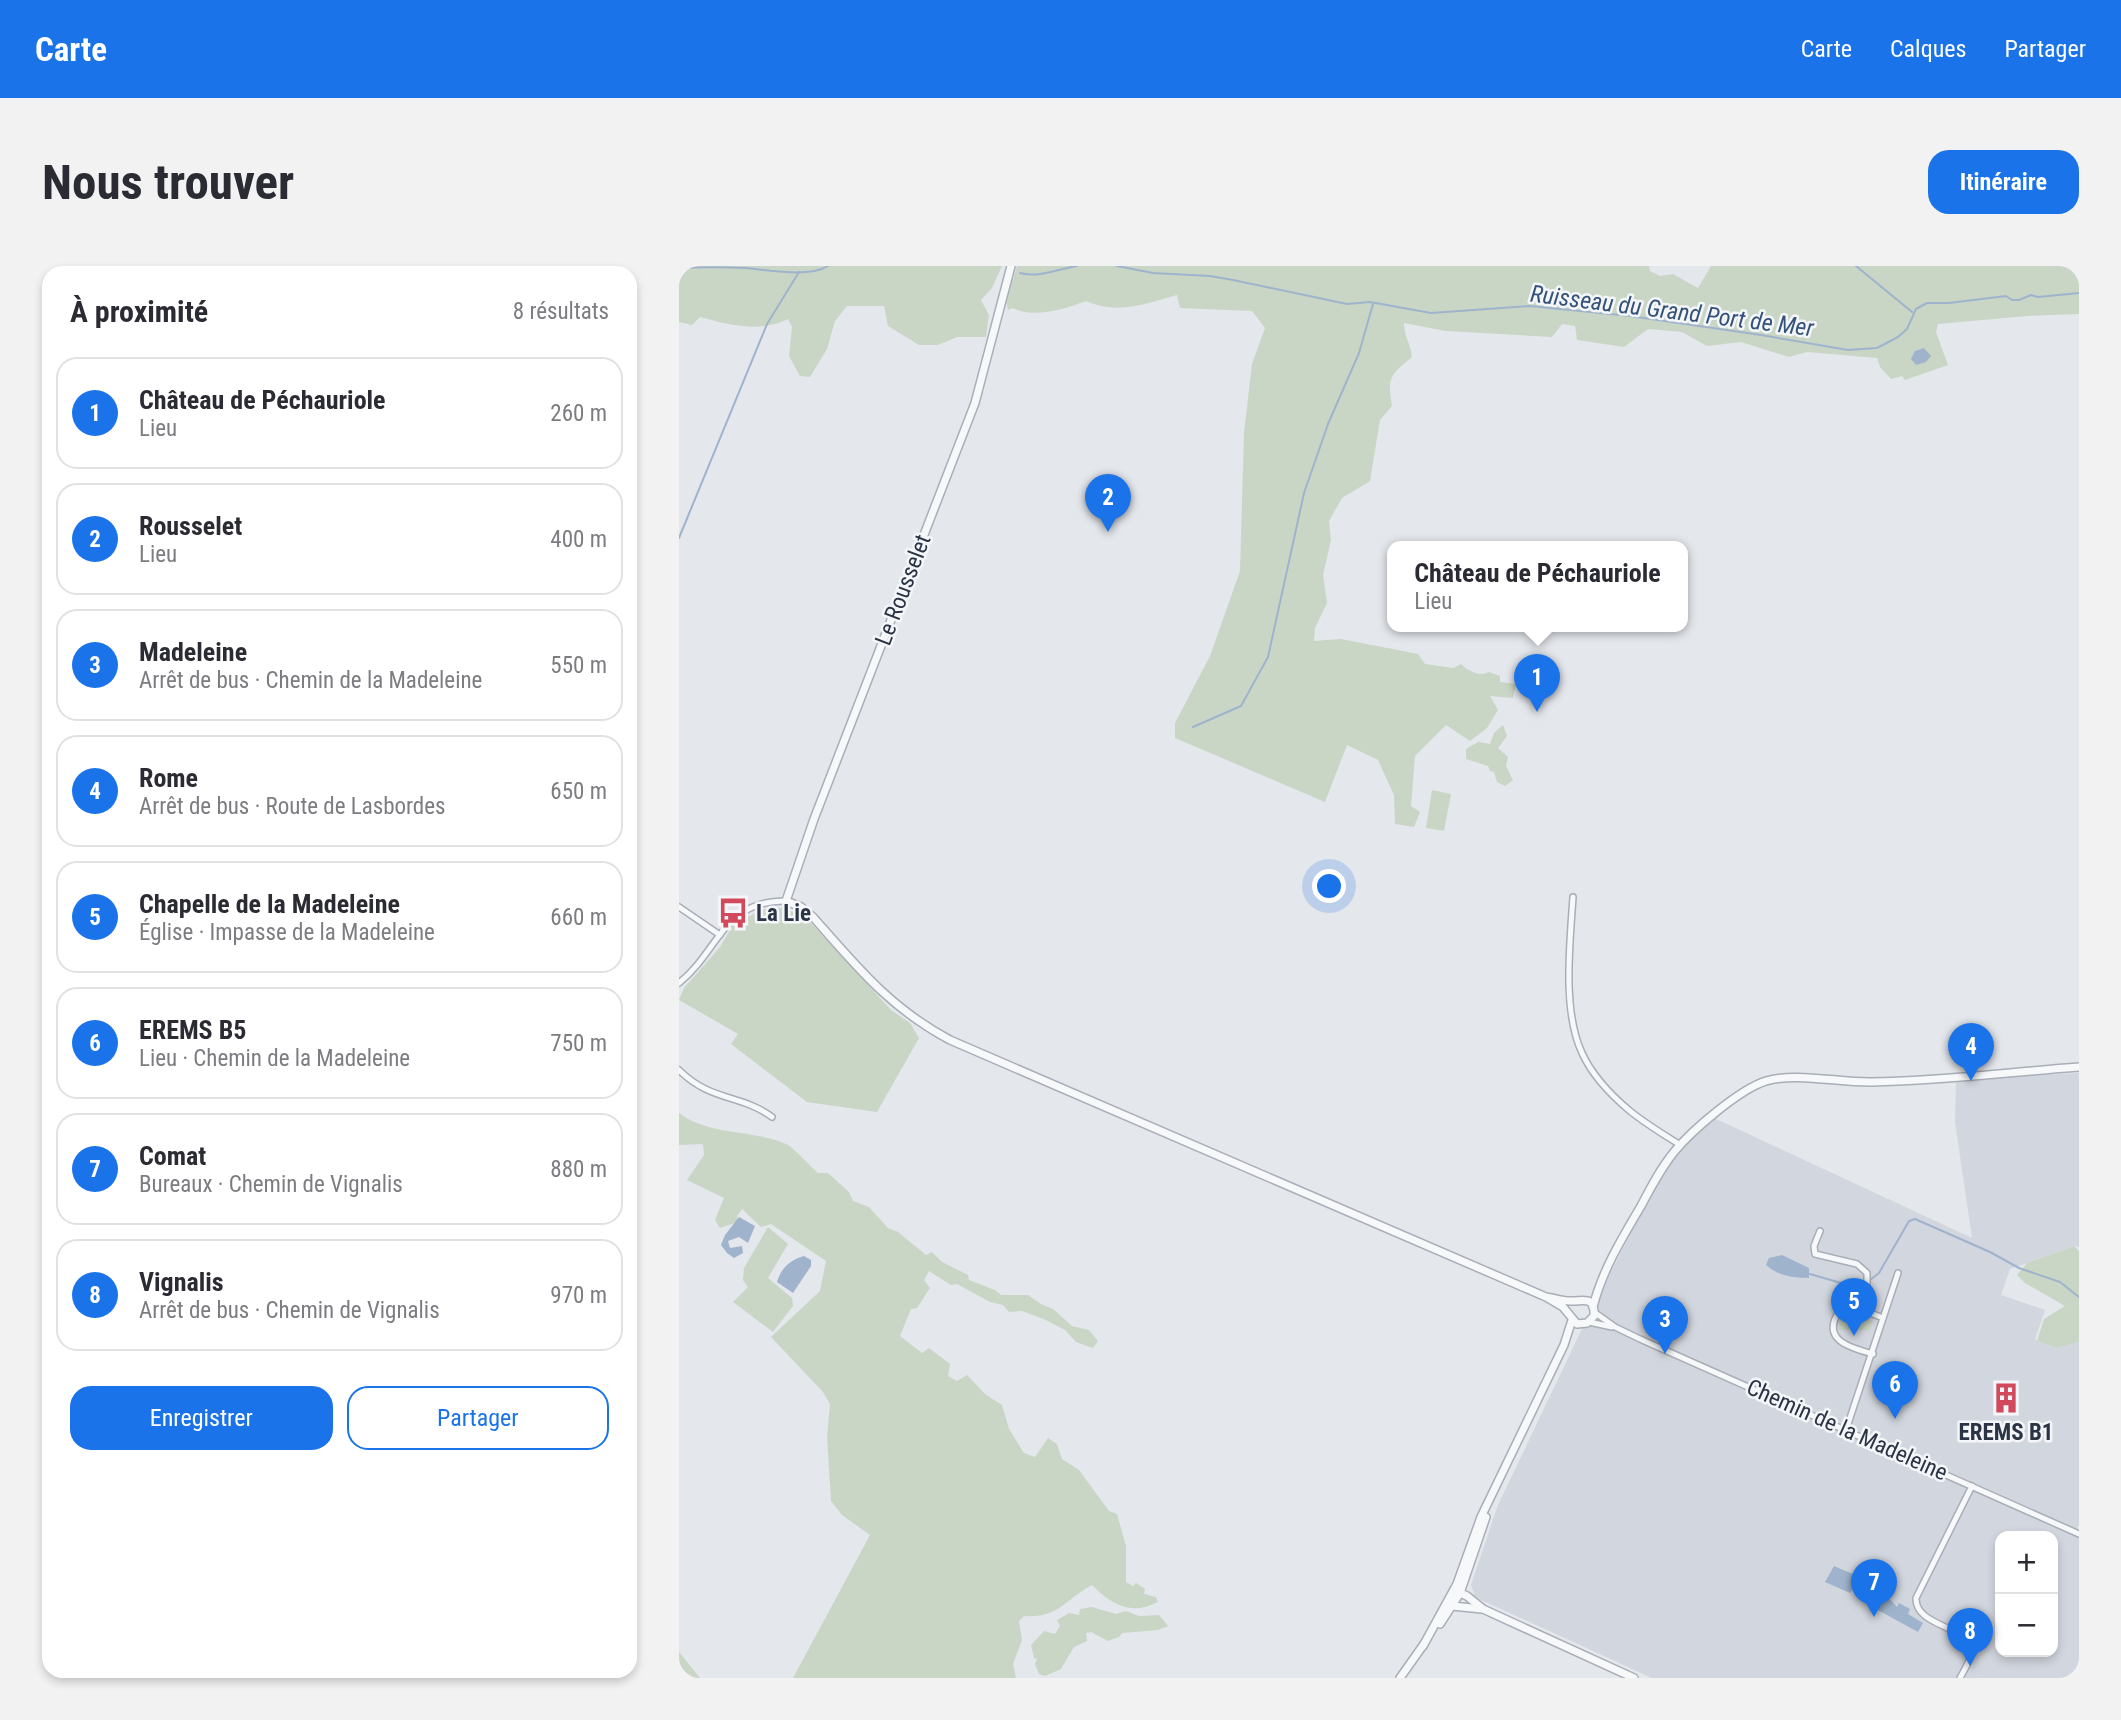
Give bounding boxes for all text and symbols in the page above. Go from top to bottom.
text: Carte [35,30,107,69]
text: Carte [1801,35,1852,63]
text: Calques [1890,35,1966,63]
text: Partager [2004,35,2086,63]
button: Itinéraire [1928,150,2079,214]
text: Nous trouver [42,154,294,211]
water label: Ruisseau du Grand Port de Mer [1529,280,1816,342]
text: À proximité [70,294,208,329]
text: 8 résultats [513,298,609,325]
text: Château de Péchauriole [139,385,386,415]
text: 1 [89,400,101,427]
text: 260 m [550,400,607,427]
text: Lieu [139,415,177,442]
pin: 2 [1085,474,1131,532]
text: Rousselet [139,511,242,541]
text: 2 [89,526,101,553]
text: 400 m [550,526,607,553]
street label: Le Rousselet [870,531,936,649]
text: Lieu [139,541,177,568]
popup [1387,541,1688,632]
text: Château de Péchauriole [1414,558,1661,588]
text: Lieu [1414,588,1452,615]
text: Madeleine [139,637,247,667]
text: 3 [89,652,101,679]
text: 550 m [550,652,607,679]
pin: 1 [1514,654,1560,712]
text: Arrêt de bus · Chemin de la Madeleine [139,667,482,694]
text: Rome [139,763,198,793]
text: 4 [89,778,101,805]
text: 650 m [550,778,607,805]
text: Arrêt de bus · Route de Lasbordes [139,793,446,820]
your location [1312,869,1346,903]
text: Chapelle de la Madeleine [139,889,400,919]
bus stop icon: La Lie [716,896,750,930]
place label: La Lie [756,900,811,927]
text: 5 [89,904,101,931]
text: 660 m [550,904,607,931]
text: Église · Impasse de la Madeleine [139,919,435,946]
text: EREMS B5 [139,1015,246,1045]
pin: 4 [1948,1023,1994,1081]
text: 6 [89,1030,101,1057]
text: 750 m [550,1030,607,1057]
text: Lieu · Chemin de la Madeleine [139,1045,410,1072]
text: Comat [139,1141,206,1171]
text: 7 [89,1156,101,1183]
text: 880 m [550,1156,607,1183]
text: Bureaux · Chemin de Vignalis [139,1171,403,1198]
text: Vignalis [139,1267,224,1297]
pin: 5 [1831,1278,1877,1336]
text: 8 [89,1282,101,1309]
text: 970 m [550,1282,607,1309]
pin: 3 [1642,1296,1688,1354]
text: Arrêt de bus · Chemin de Vignalis [139,1297,440,1324]
pin: 6 [1872,1361,1918,1419]
street label: Chemin de la Madeleine [1742,1374,1952,1486]
building icon: EREMS B1 [1989,1381,2023,1415]
button: Enregistrer [70,1386,333,1450]
button: Partager [347,1386,609,1450]
place label: EREMS B1 [1959,1419,2053,1446]
map controls [1995,1531,2058,1657]
button: + [1995,1531,2058,1594]
pin: 7 [1851,1559,1897,1617]
button: − [1995,1594,2058,1657]
pin: 8 [1947,1608,1993,1666]

